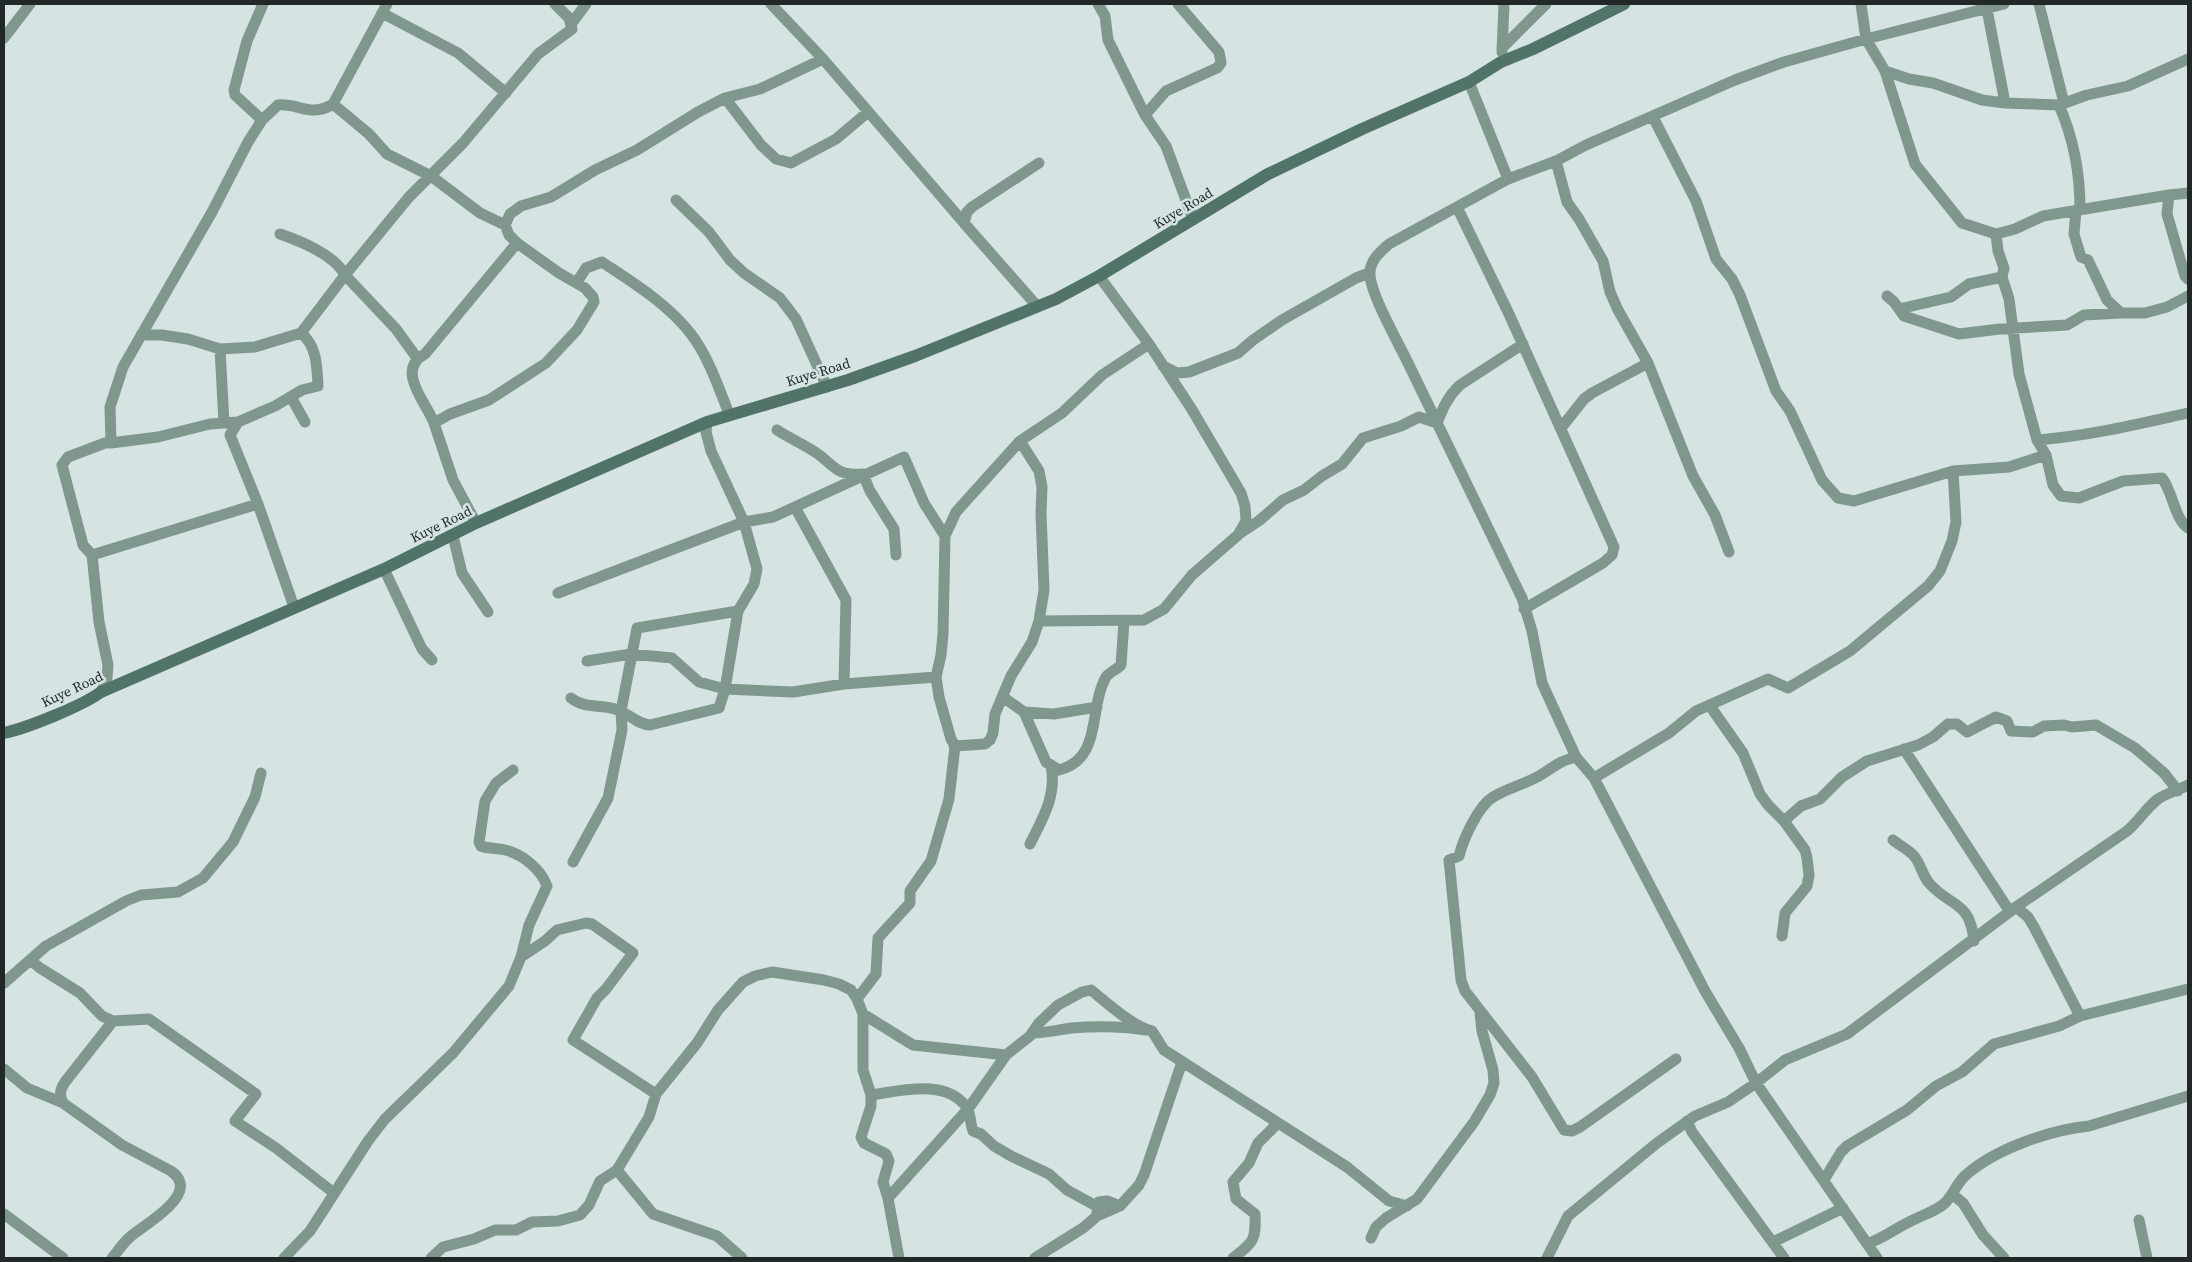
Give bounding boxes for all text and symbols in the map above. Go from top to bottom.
street label: Kuye Road [1150,182,1216,234]
street label: Kuye Road [784,353,853,391]
street label: Kuye Road [407,501,475,547]
street label: Kuye Road [38,666,106,712]

